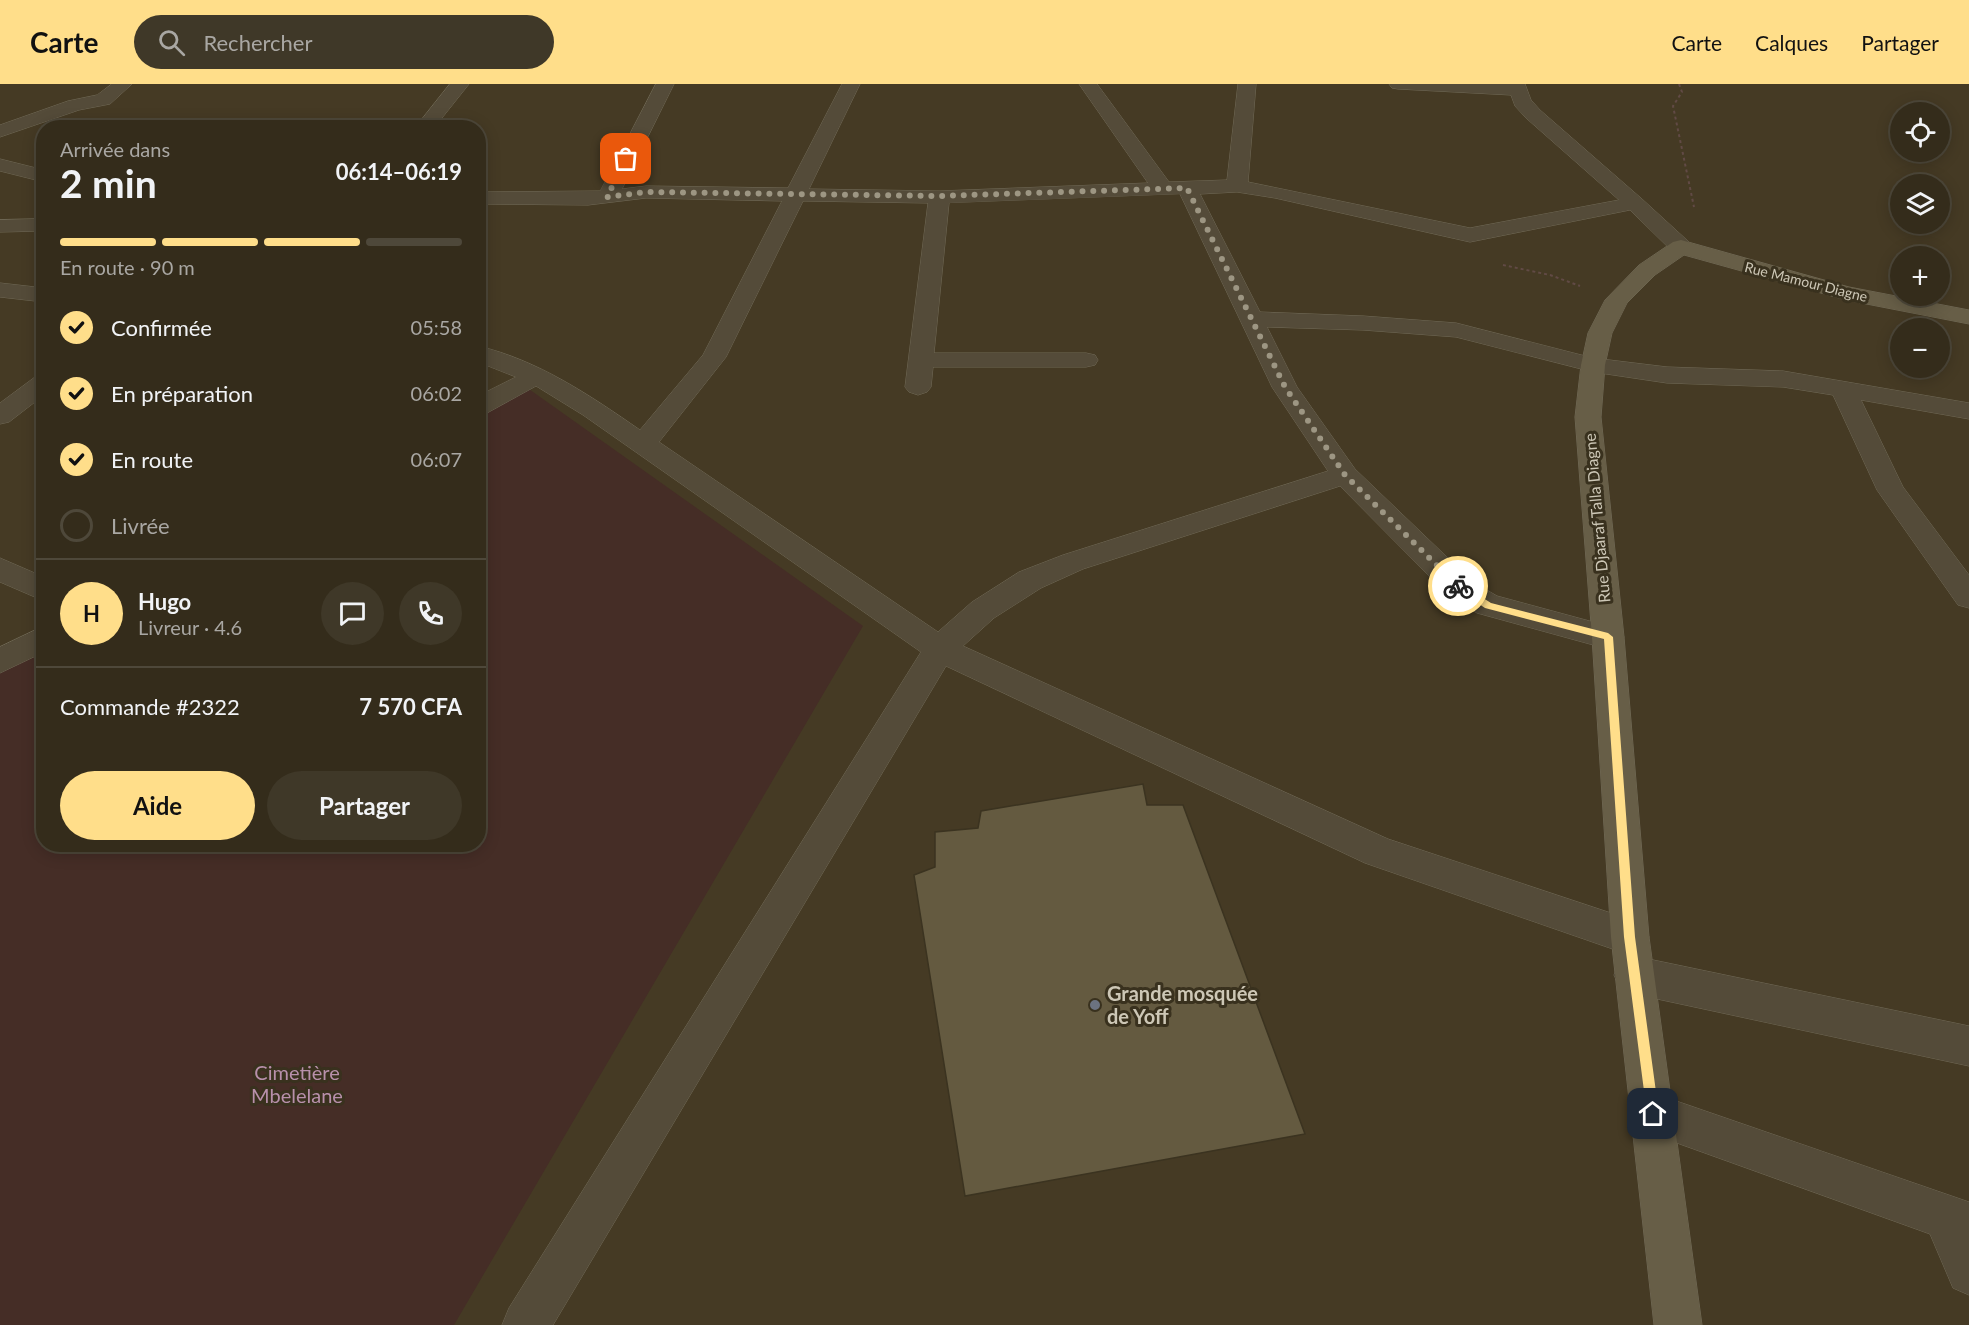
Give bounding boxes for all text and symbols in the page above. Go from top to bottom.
search box [134,15,554,69]
text: Carte [30,25,98,59]
icon: search [155,26,188,59]
text: Rechercher [203,29,312,56]
text: Carte [1671,30,1722,55]
text: Calques [1755,30,1828,55]
text: Partager [1861,30,1939,55]
map controls [1890,102,1950,378]
button: locate [1890,102,1950,162]
pin [600,133,651,184]
text: Arrivée dans [60,137,170,161]
icon: bag [609,142,642,175]
text: 06:14–06:19 [336,158,462,185]
text: 2 min [60,160,157,206]
button: layers [1890,174,1950,234]
button: + [1890,246,1950,306]
text: En route · 90 m [60,255,195,279]
street label: Rue Mamour Diagne [1743,258,1869,305]
icon: check [60,311,93,344]
text: Confirmée [111,314,212,341]
text: 05:58 [411,315,462,339]
button: − [1890,318,1950,378]
icon: check [60,377,93,410]
text: En préparation [111,380,253,407]
text: 06:02 [411,381,462,405]
street label: Rue Djaaraf Talla Diagne [1580,433,1613,604]
icon: check [60,443,93,476]
text: En route [111,446,193,473]
text: 06:07 [411,447,462,471]
text: Livrée [111,512,170,539]
courier [1428,556,1488,616]
icon: bike [1442,570,1475,603]
button: chat [321,582,384,645]
button: phone [399,582,462,645]
text: Hugo [138,588,191,615]
text: H [83,600,100,627]
text: Livreur · 4.6 [138,615,242,639]
text: Commande #2322 [60,693,240,720]
text: 7 570 CFA [359,693,462,720]
button: Aide [60,771,255,840]
button: Partager [267,771,462,840]
place label: Grande mosquée de Yoff [1107,981,1258,1028]
marker: Grande mosquée de Yoff [1088,998,1102,1012]
park label: Cimetière Mbelelane [251,1060,343,1107]
pin [1627,1088,1678,1139]
icon: home [1636,1097,1669,1130]

